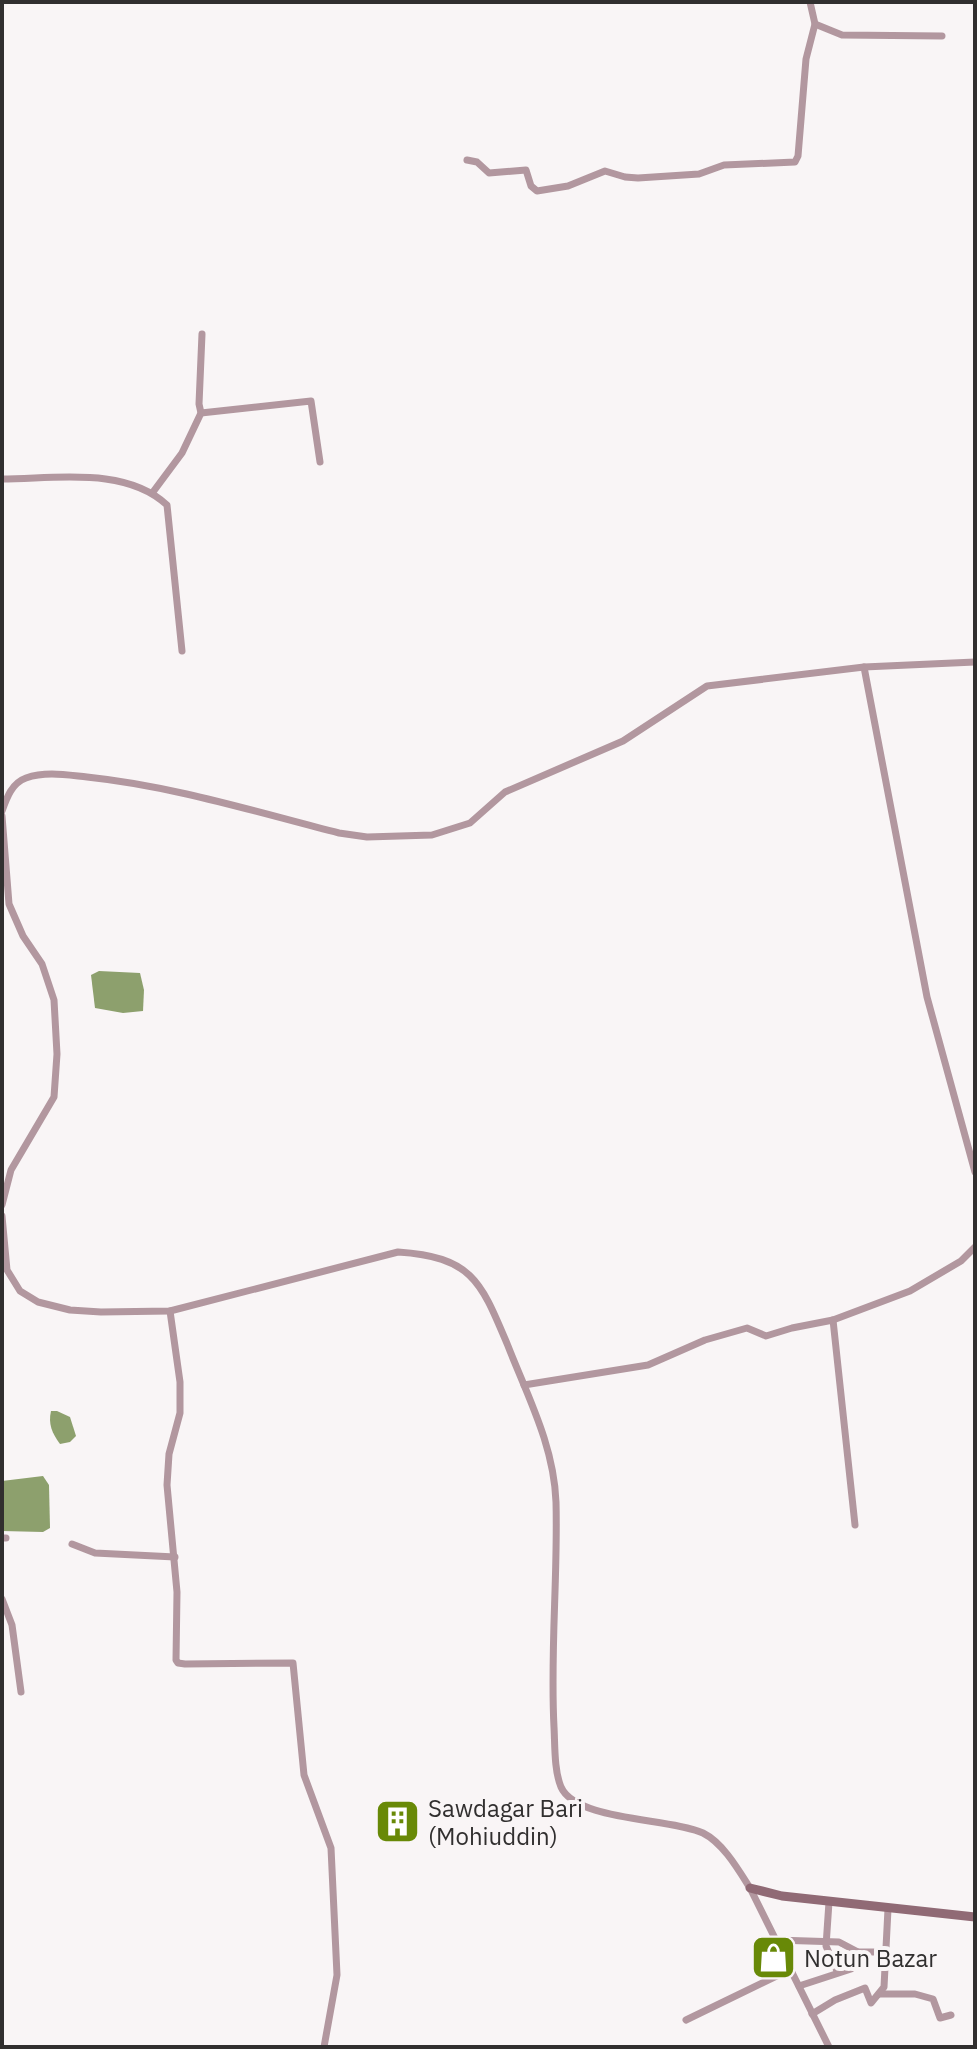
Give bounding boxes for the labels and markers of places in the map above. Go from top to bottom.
place label: Sawdagar Bari (Mohiuddin) [428,1792,583,1852]
building icon: Sawdagar Bari (Mohiuddin) [373,1798,421,1846]
shop icon: Notun Bazar [749,1934,797,1982]
place label: Notun Bazar [804,1942,937,1974]

